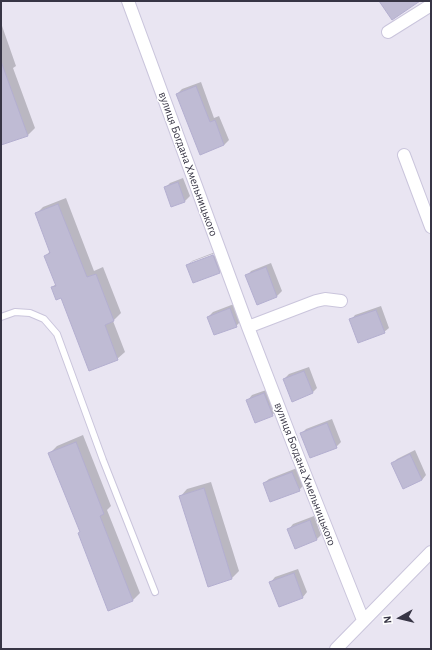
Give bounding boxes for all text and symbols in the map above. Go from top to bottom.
street label: вулиця Богдана Хмельницького [155,90,221,238]
street label: вулиця Богдана Хмельницького [271,400,339,548]
north arrow [380,598,420,638]
text: N [382,615,394,624]

